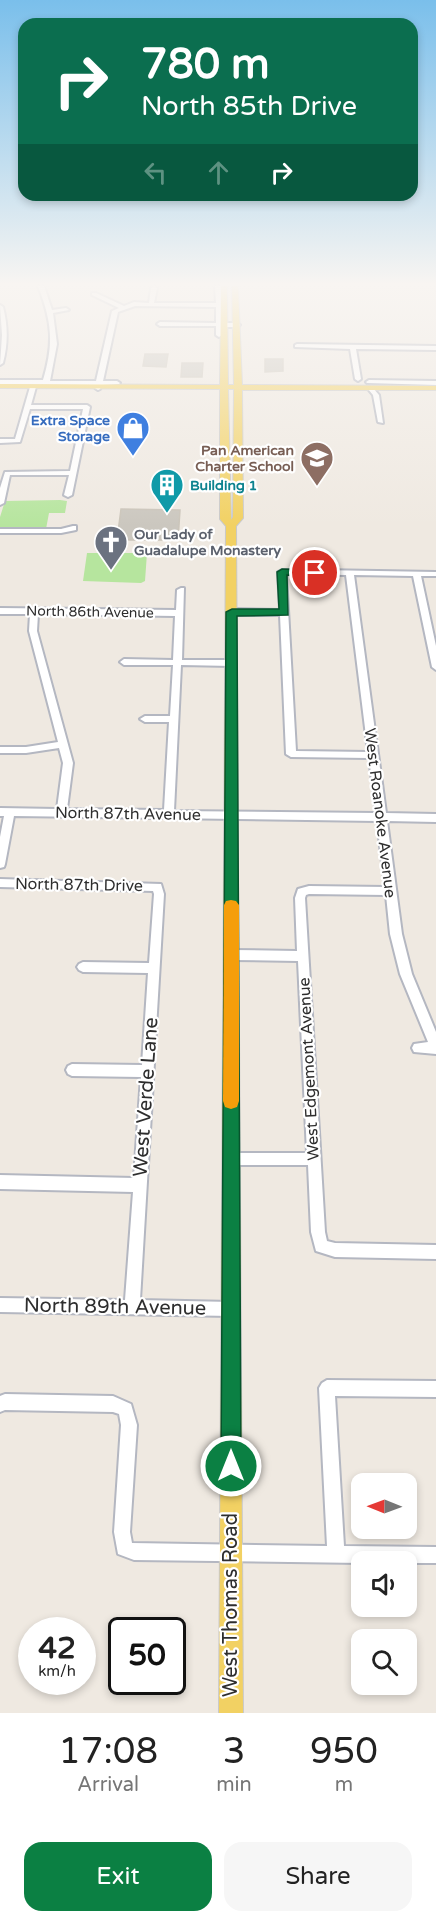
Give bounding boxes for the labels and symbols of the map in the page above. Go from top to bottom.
shop icon: Extra Space Storage [115,410,151,457]
place label: Extra Space Storage [31,412,110,445]
school or university icon: Pan American Charter School [299,440,335,487]
place label: Pan American Charter School [195,442,294,475]
building icon: Building 1 [149,467,185,514]
place label: Building 1 [190,477,257,494]
church icon: Our Lady of Guadalupe Monastery [93,524,129,571]
place label: Our Lady of Guadalupe Monastery [134,526,282,559]
pin [289,547,340,598]
street label: North 86th Avenue [26,602,154,622]
street label: West Roanoke Avenue [360,727,400,899]
street label: North 87th Avenue [55,803,201,825]
street label: North 87th Drive [15,874,143,896]
street label: West Edgemont Avenue [294,977,324,1161]
street label: West Verde Lane [128,1016,164,1178]
street label: North 89th Avenue [24,1293,206,1321]
position arrow [199,1434,263,1498]
north arrow [351,1473,417,1539]
street label: West Thomas Road [219,1513,243,1697]
speed limit sign: 50 [108,1617,186,1695]

